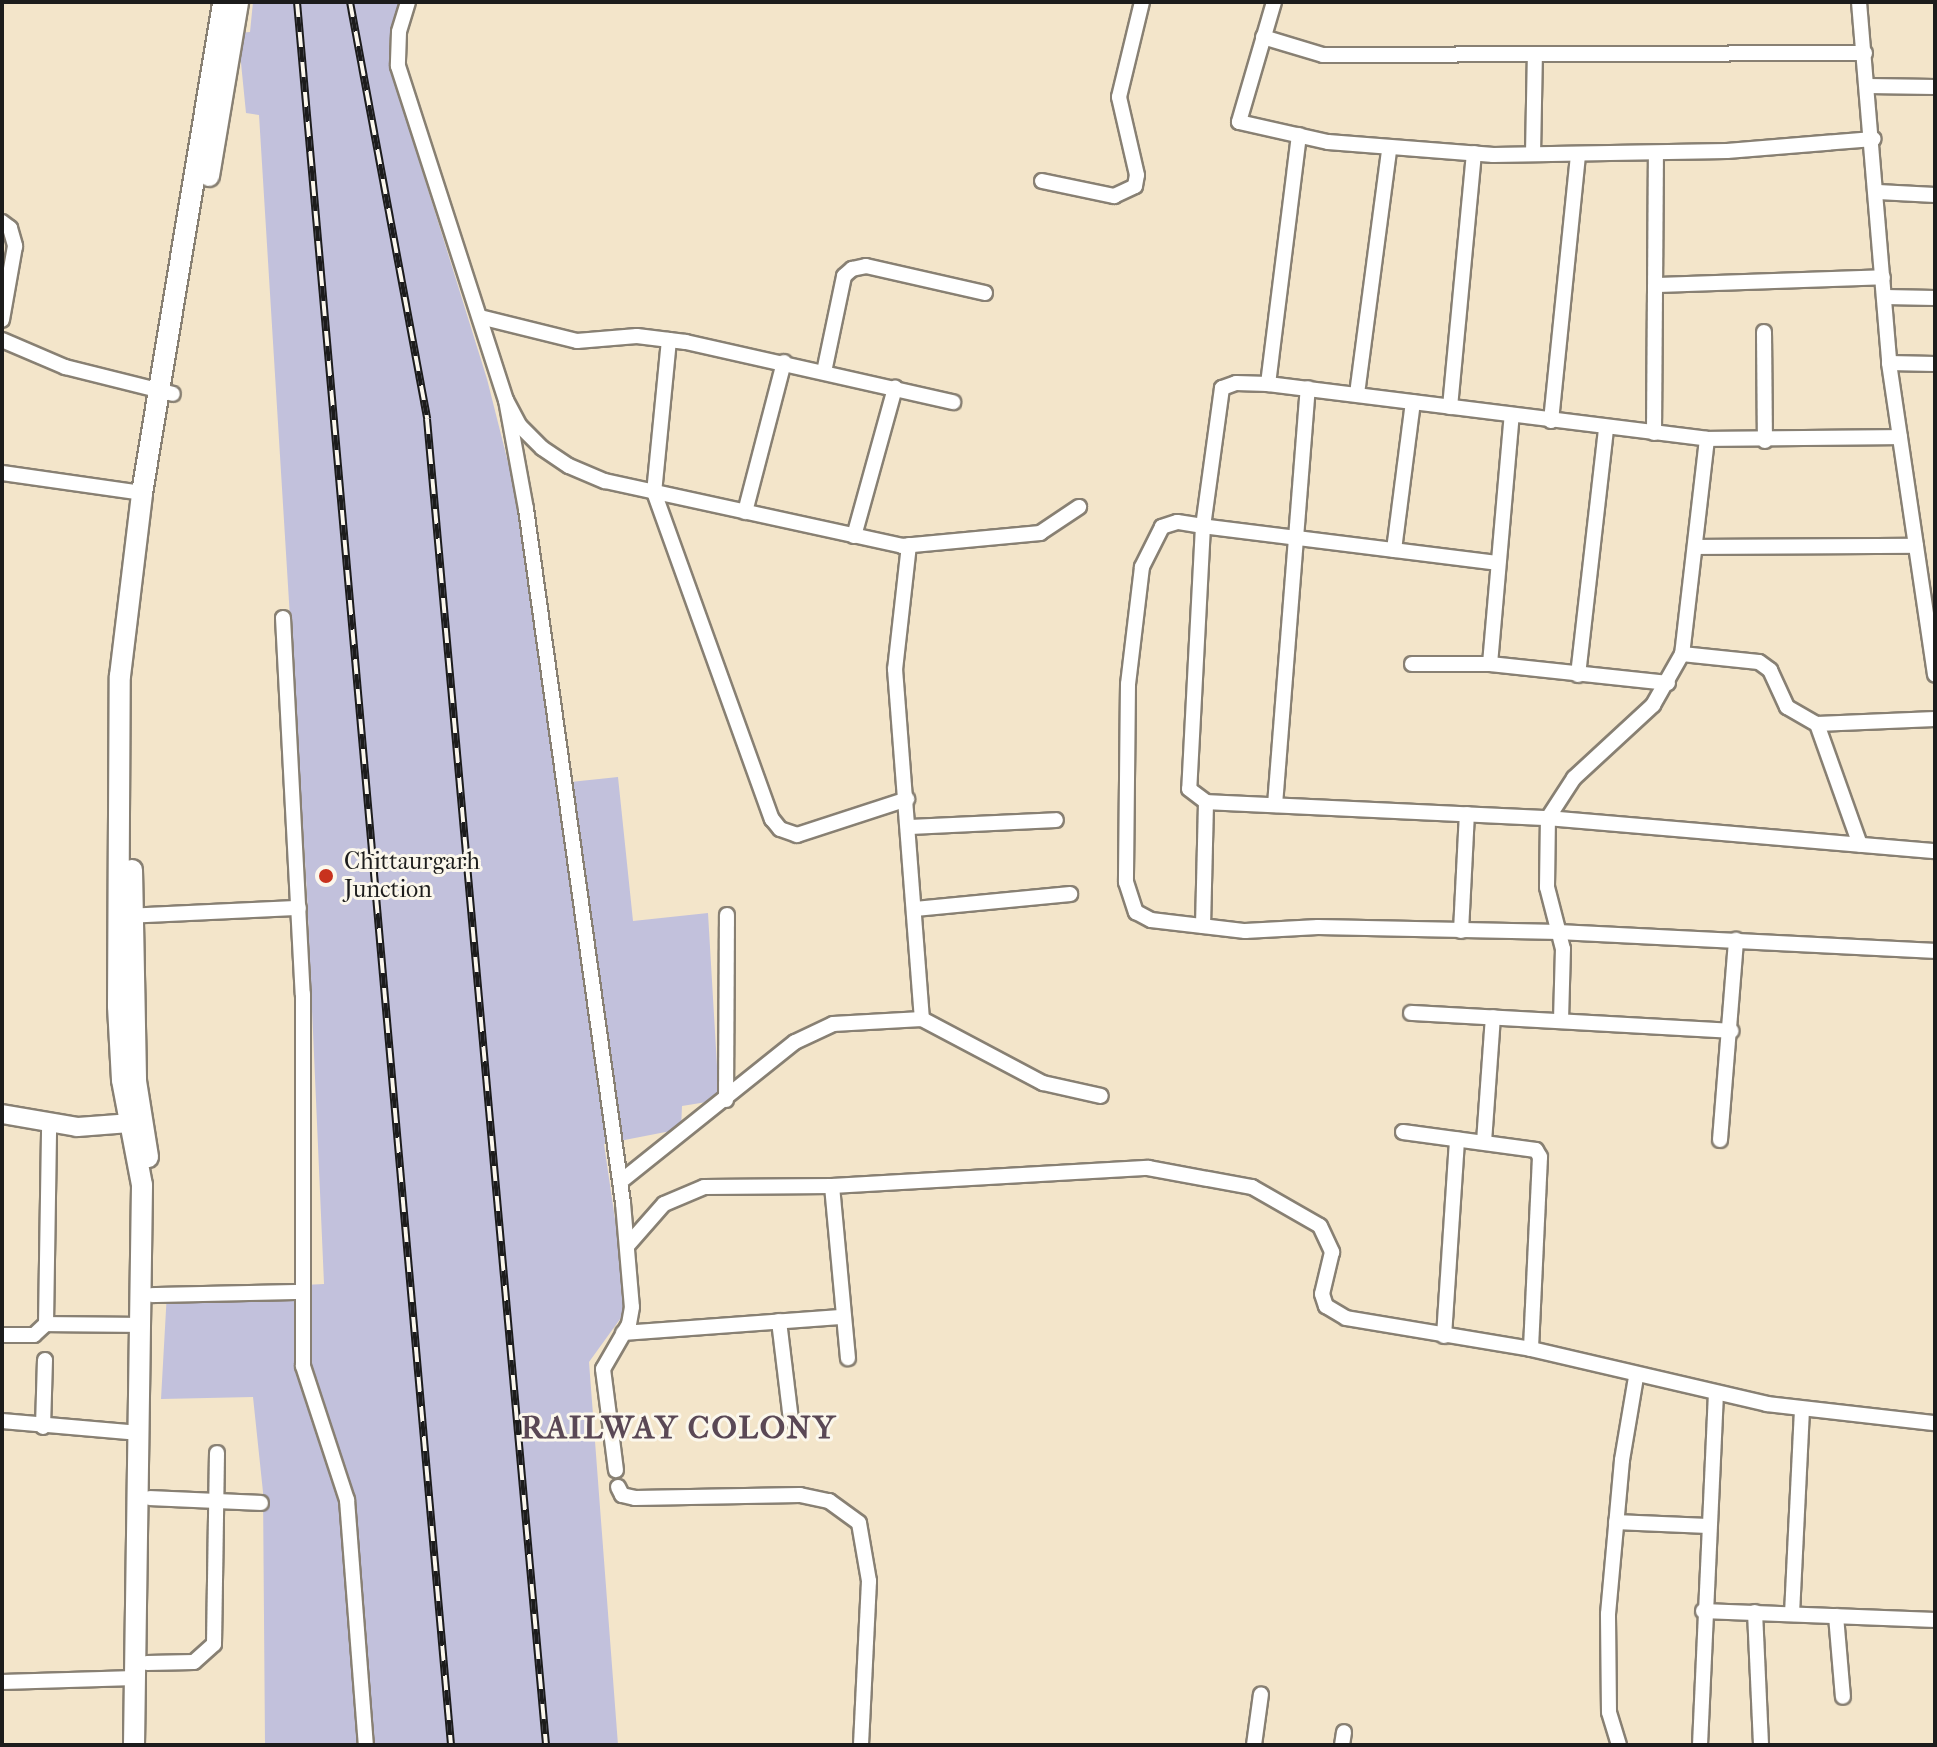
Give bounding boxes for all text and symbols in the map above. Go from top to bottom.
place label: Chittaurgarh Junction [344,848,480,904]
marker: Chittaurgarh Junction [315,865,337,887]
district label: RAILWAY COLONY [521,1409,837,1447]

